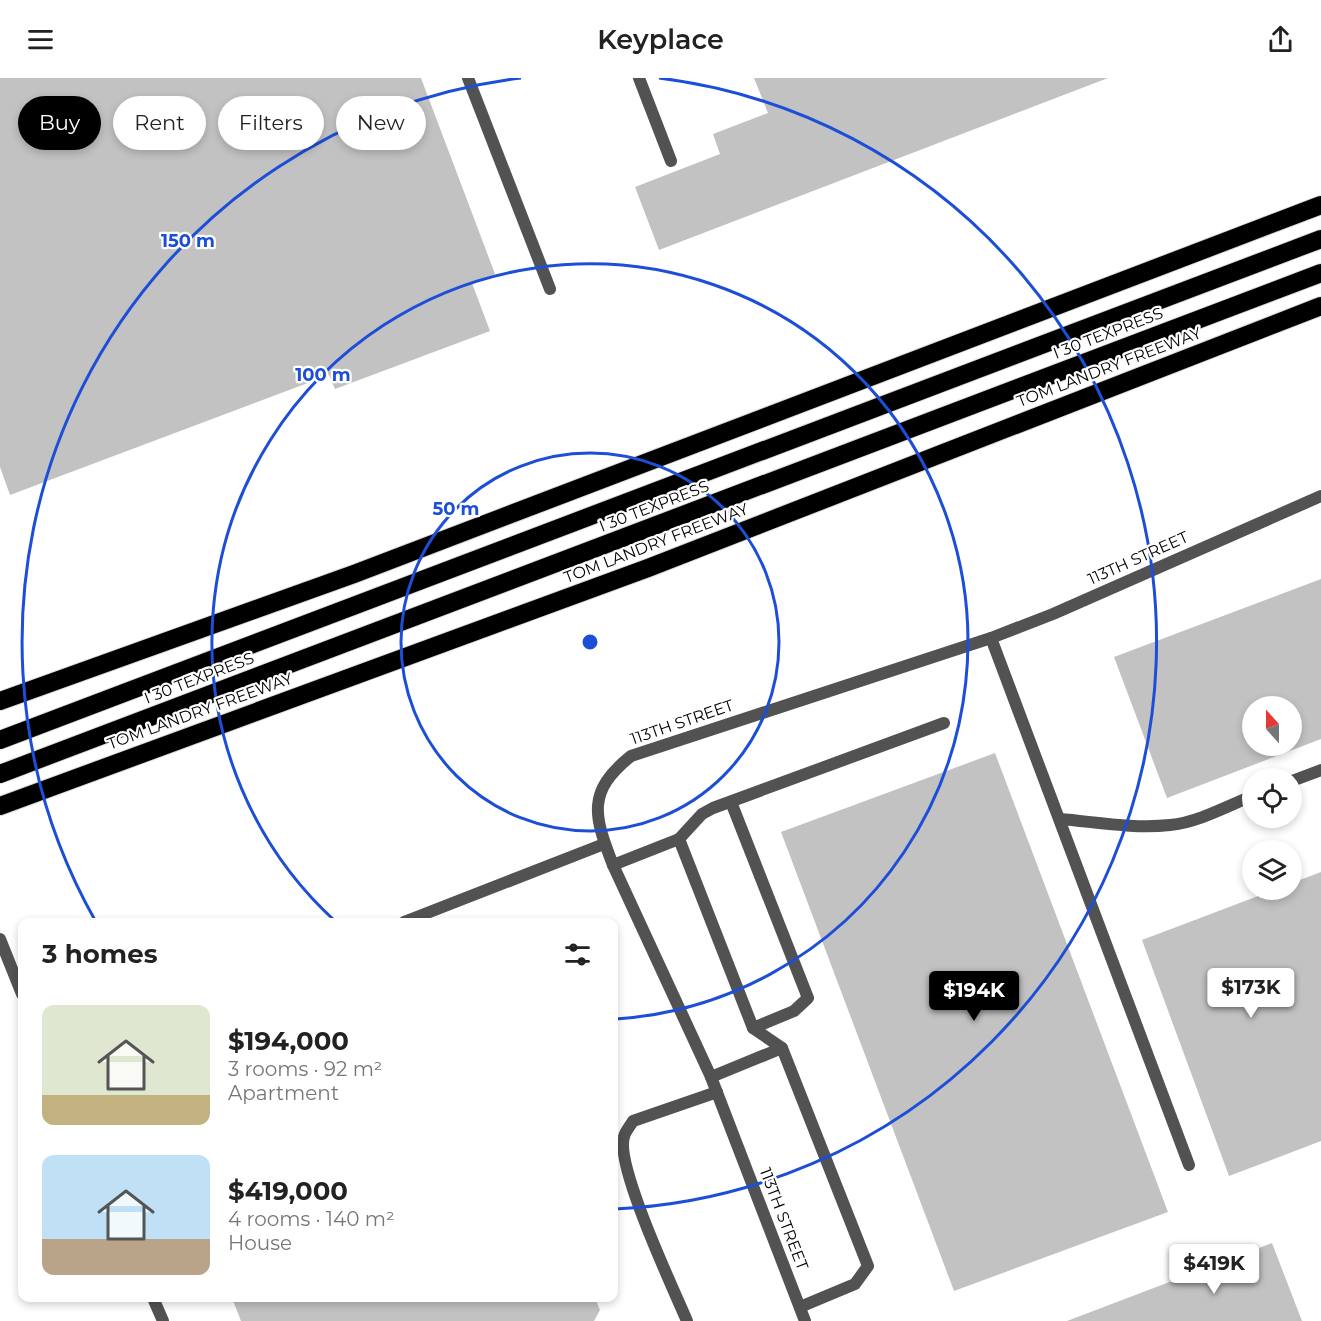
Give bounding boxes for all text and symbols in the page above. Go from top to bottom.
icon: menu [24,23,57,56]
text: Keyplace [597,23,724,56]
icon: share [1264,23,1297,56]
chip: Buy [18,96,101,150]
chip: Rent [113,96,206,150]
chip: Filters [218,96,324,150]
chip: New [336,96,426,150]
text: 150 m [161,230,215,252]
street label: I 30 TEXPRESS [1050,303,1166,363]
street label: TOM LANDRY FREEWAY [1014,323,1205,411]
text: 100 m [295,364,351,386]
street label: I 30 TEXPRESS [596,476,712,536]
text: 50 m [433,498,479,520]
street label: TOM LANDRY FREEWAY [561,499,752,587]
street label: 113TH STREET [1085,527,1192,589]
centre of rings [580,632,600,652]
street label: I 30 TEXPRESS [141,648,257,708]
street label: TOM LANDRY FREEWAY [105,668,296,753]
street label: 113TH STREET [628,695,737,749]
north arrow [1242,696,1302,756]
map controls [1242,696,1302,900]
button: locate [1242,768,1302,828]
button: layers [1242,840,1302,900]
text: 3 homes [42,938,157,970]
icon: filters [561,938,594,971]
pin: $173K [1209,968,1293,1019]
pin: $194K [932,971,1016,1022]
text: $173K [1221,975,1281,999]
text: $194K [943,978,1005,1002]
text: $194,000 [228,1025,349,1057]
icon: home [90,1029,162,1101]
text: 3 rooms · 92 m² [228,1057,382,1081]
text: Apartment [228,1081,339,1105]
street label: 113TH STREET [756,1165,812,1274]
text: $419,000 [228,1175,348,1207]
icon: home [90,1179,162,1251]
text: 4 rooms · 140 m² [228,1207,395,1231]
text: House [228,1231,292,1255]
pin: $419K [1172,1244,1256,1295]
text: $419K [1183,1251,1245,1275]

